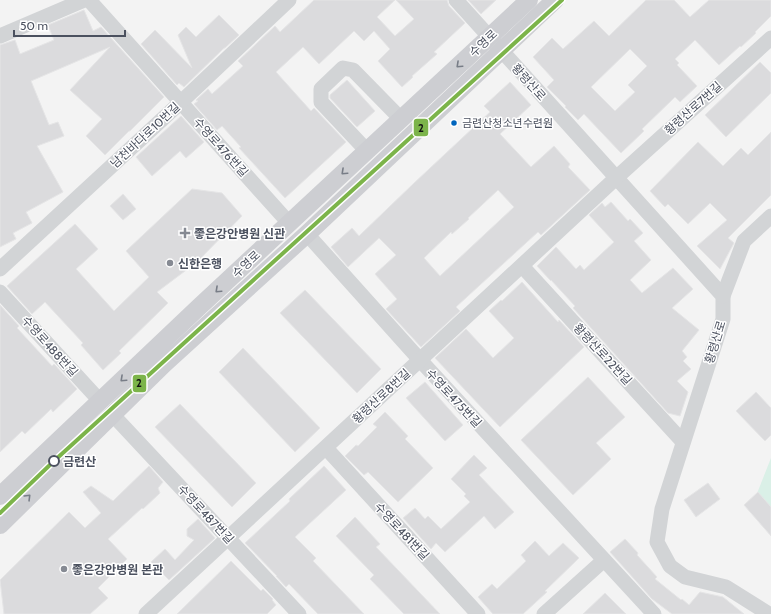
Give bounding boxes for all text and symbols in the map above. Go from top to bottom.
scale bar [14,12,125,38]
text: 50 m [20,18,48,33]
street label: 수영로 [466,26,500,60]
one-way arrow [456,60,464,68]
street label: 황령산로 [509,61,549,103]
street label: 황령산로7번길 [661,78,725,138]
street label: 남천바다로10번길 [107,99,183,171]
street label: 수영로476번길 [190,114,252,180]
place label: 금련산청소년수련원 [462,116,553,130]
line badge: 2 [413,118,429,137]
marker: 금련산청소년수련원 [449,118,459,128]
text: 2 [418,121,424,135]
one-way arrow [341,168,348,175]
place label: 좋은강안병원 신관 [194,226,285,241]
marker: 좋은강안병원 신관 [179,227,191,239]
street label: 수영로 [229,247,263,281]
place label: 신한은행 [178,256,222,271]
marker: 신한은행 [165,258,175,268]
one-way arrow [215,285,223,293]
street label: 수영로488번길 [19,312,81,380]
street label: 황령산로 [701,319,729,365]
street label: 황령산로22번길 [571,320,635,388]
street label: 황령산로8번길 [349,365,413,427]
street label: 수영로475번길 [423,366,485,430]
one-way arrow [120,374,128,382]
line badge: 2 [132,374,147,393]
text: 2 [136,376,142,390]
place label: 금련산 [63,454,96,469]
marker: 금련산 [48,455,60,467]
street label: 수영로487번길 [175,481,237,547]
one-way arrow [23,494,31,502]
street label: 수영로481번길 [372,499,432,563]
place label: 좋은강안병원 본관 [72,562,163,577]
marker: 좋은강안병원 본관 [59,564,69,574]

